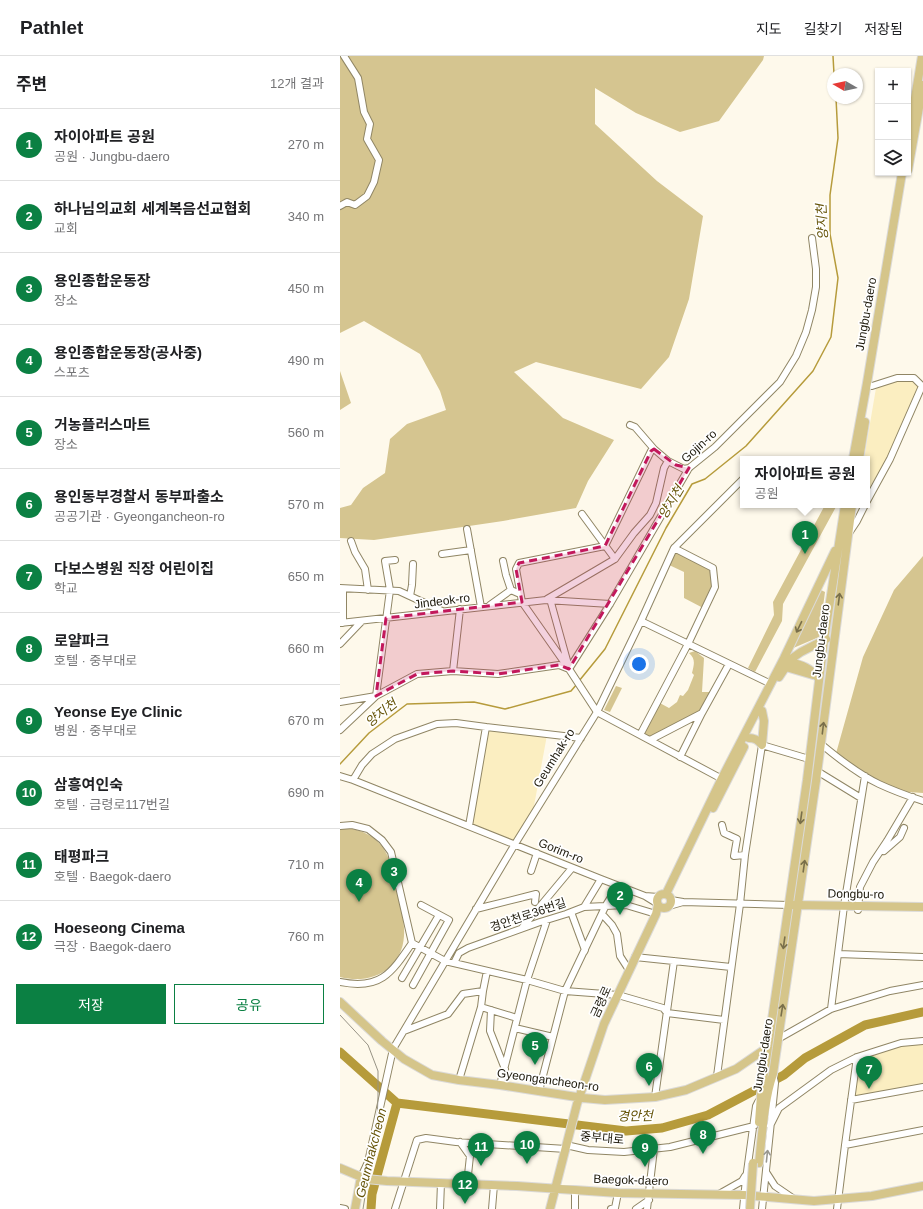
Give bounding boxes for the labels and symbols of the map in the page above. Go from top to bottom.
north arrow [827,68,863,104]
water label: 양지천 [814,203,830,240]
street label: Jungbu-daero [853,276,879,352]
street label: Gojin-ro [678,426,720,465]
water label: 양지천 [655,482,687,521]
pin: 1 [792,521,818,554]
street label: Jindeok-ro [413,591,471,611]
one-way arrow [835,593,843,606]
street label: Jungbu-daero [810,603,832,679]
one-way arrow [795,620,802,632]
your location [629,654,649,674]
water label: 양지천 [362,695,401,730]
one-way arrow [819,722,826,735]
street label: Geumhak-ro [530,726,578,790]
one-way arrow [797,812,805,825]
street label: Gorim-ro [536,836,586,866]
pin: 3 [381,858,407,891]
one-way arrow [800,860,808,873]
pin: 4 [346,869,372,902]
pin: 2 [607,882,633,915]
street label: Dongbu-ro [828,887,885,901]
street label: 경안천로36번길 [488,895,568,935]
one-way arrow [780,936,788,949]
street label: 금령로 [588,984,614,1020]
one-way arrow [778,1004,786,1017]
street label: Jungbu-daero [750,1017,776,1093]
pin: 5 [522,1032,548,1065]
pin: 6 [636,1053,662,1086]
pin: 7 [856,1056,882,1089]
street label: Gyeongancheon-ro [496,1066,600,1094]
water label: Geumhakcheon [353,1107,389,1199]
water label: 경안천 [617,1108,654,1124]
pin: 8 [690,1121,716,1154]
street label: 중부대로 [579,1129,625,1147]
pin: 10 [514,1131,540,1164]
pin: 11 [468,1133,494,1166]
pin: 9 [632,1134,658,1167]
one-way arrow [764,1150,771,1163]
pin: 12 [452,1171,478,1204]
street label: Baegok-daero [593,1172,669,1188]

